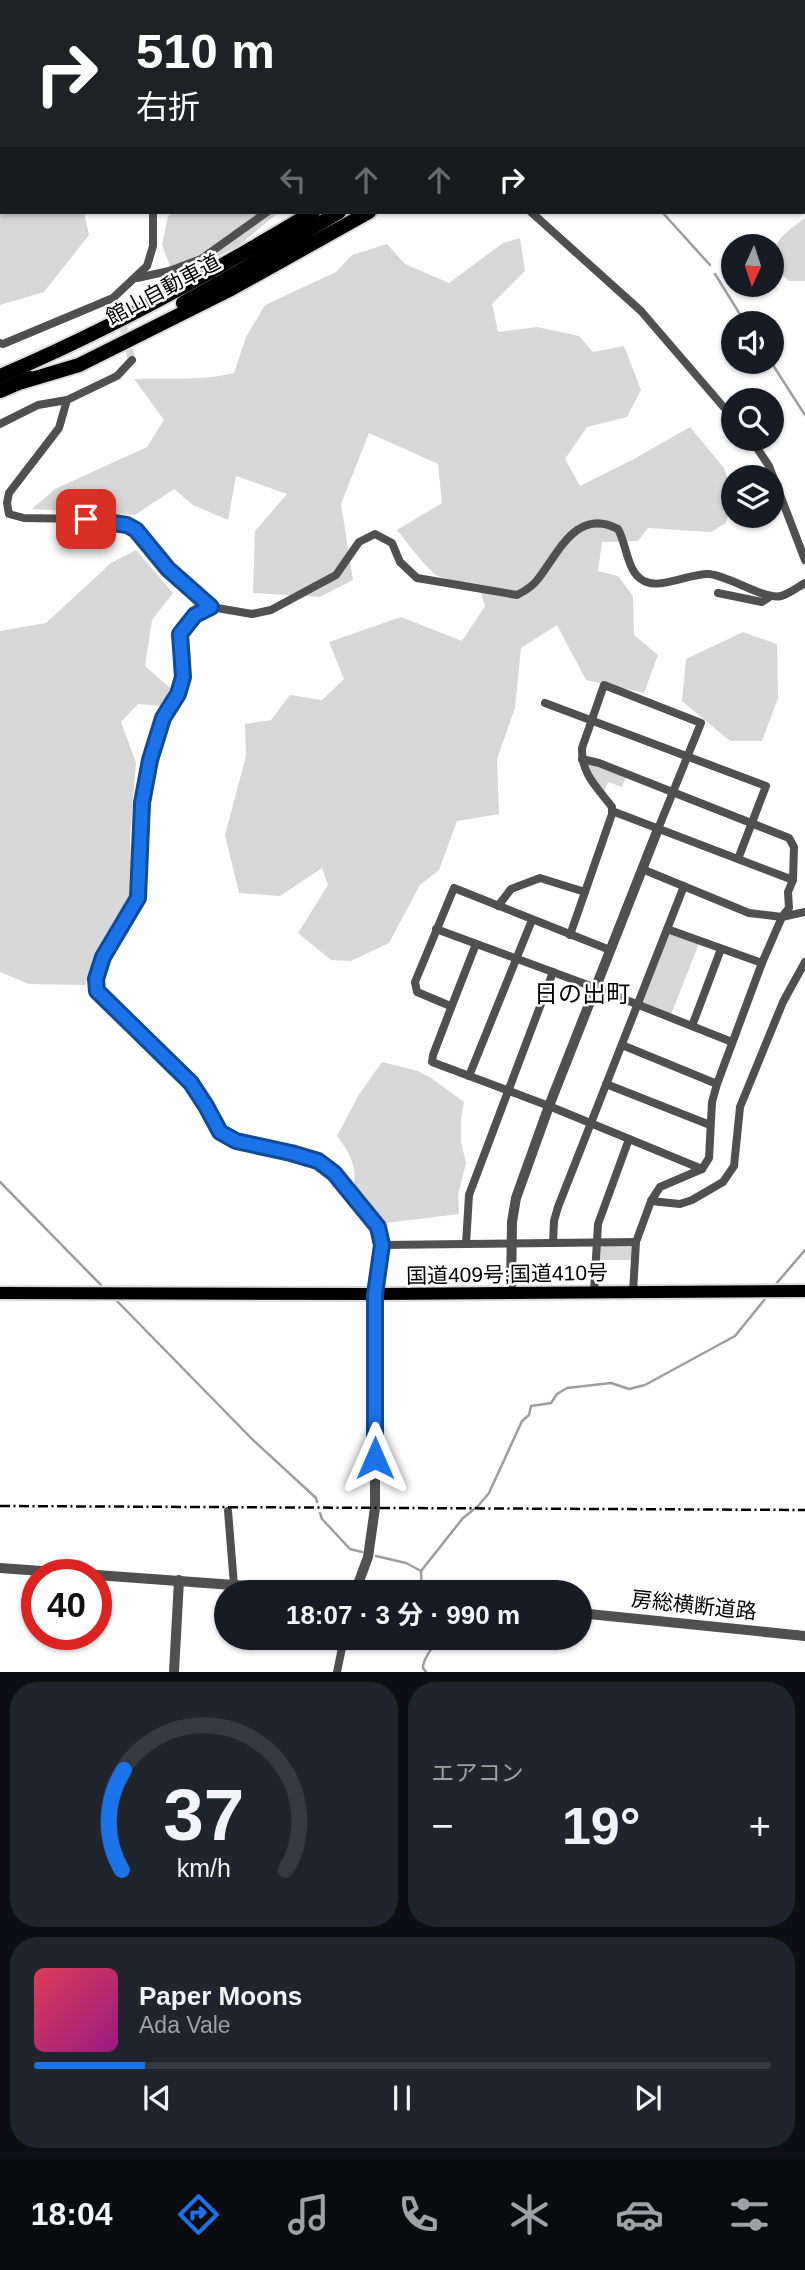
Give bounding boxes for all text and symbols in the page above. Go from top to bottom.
text: 510 m [136,24,275,78]
icon: right [21,28,112,119]
text: 右折 [136,89,200,125]
icon: left [274,161,312,199]
icon: ahead [347,161,385,199]
icon: ahead [420,161,458,199]
icon: right [493,161,531,199]
north arrow [721,234,784,298]
map controls [721,234,784,528]
street label: 館山自動車道 [102,249,224,329]
button: sound [721,311,784,374]
button: search [721,388,784,451]
button: layers [721,465,784,528]
pin [56,489,116,549]
icon: arrive [67,500,105,538]
district label: 日の出町 [534,980,630,1007]
street label: 国道409号;国道410号 [406,1261,608,1287]
position arrow [338,1421,412,1495]
speed limit sign: 40 [21,1559,112,1650]
street label: 房総横断道路 [630,1587,758,1623]
text: 18:07 · 3 分 · 990 m [286,1600,520,1630]
text: エアコン [432,1760,524,1786]
text: 37 [163,1775,244,1856]
text: 19° [562,1797,641,1855]
text: − [432,1805,454,1847]
text: + [749,1805,771,1847]
text: km/h [177,1854,231,1882]
text: Paper Moons [139,1981,302,2011]
text: Ada Vale [139,2012,231,2038]
icon: previous [138,2079,176,2117]
icon: pause [383,2079,421,2117]
icon: next [629,2079,667,2117]
icon: directions [174,2190,223,2239]
icon: music [284,2190,333,2239]
icon: phone [394,2190,443,2239]
icon: climate [505,2190,554,2239]
icon: car [615,2190,664,2239]
icon: filters [725,2190,774,2239]
text: 18:04 [31,2196,112,2232]

